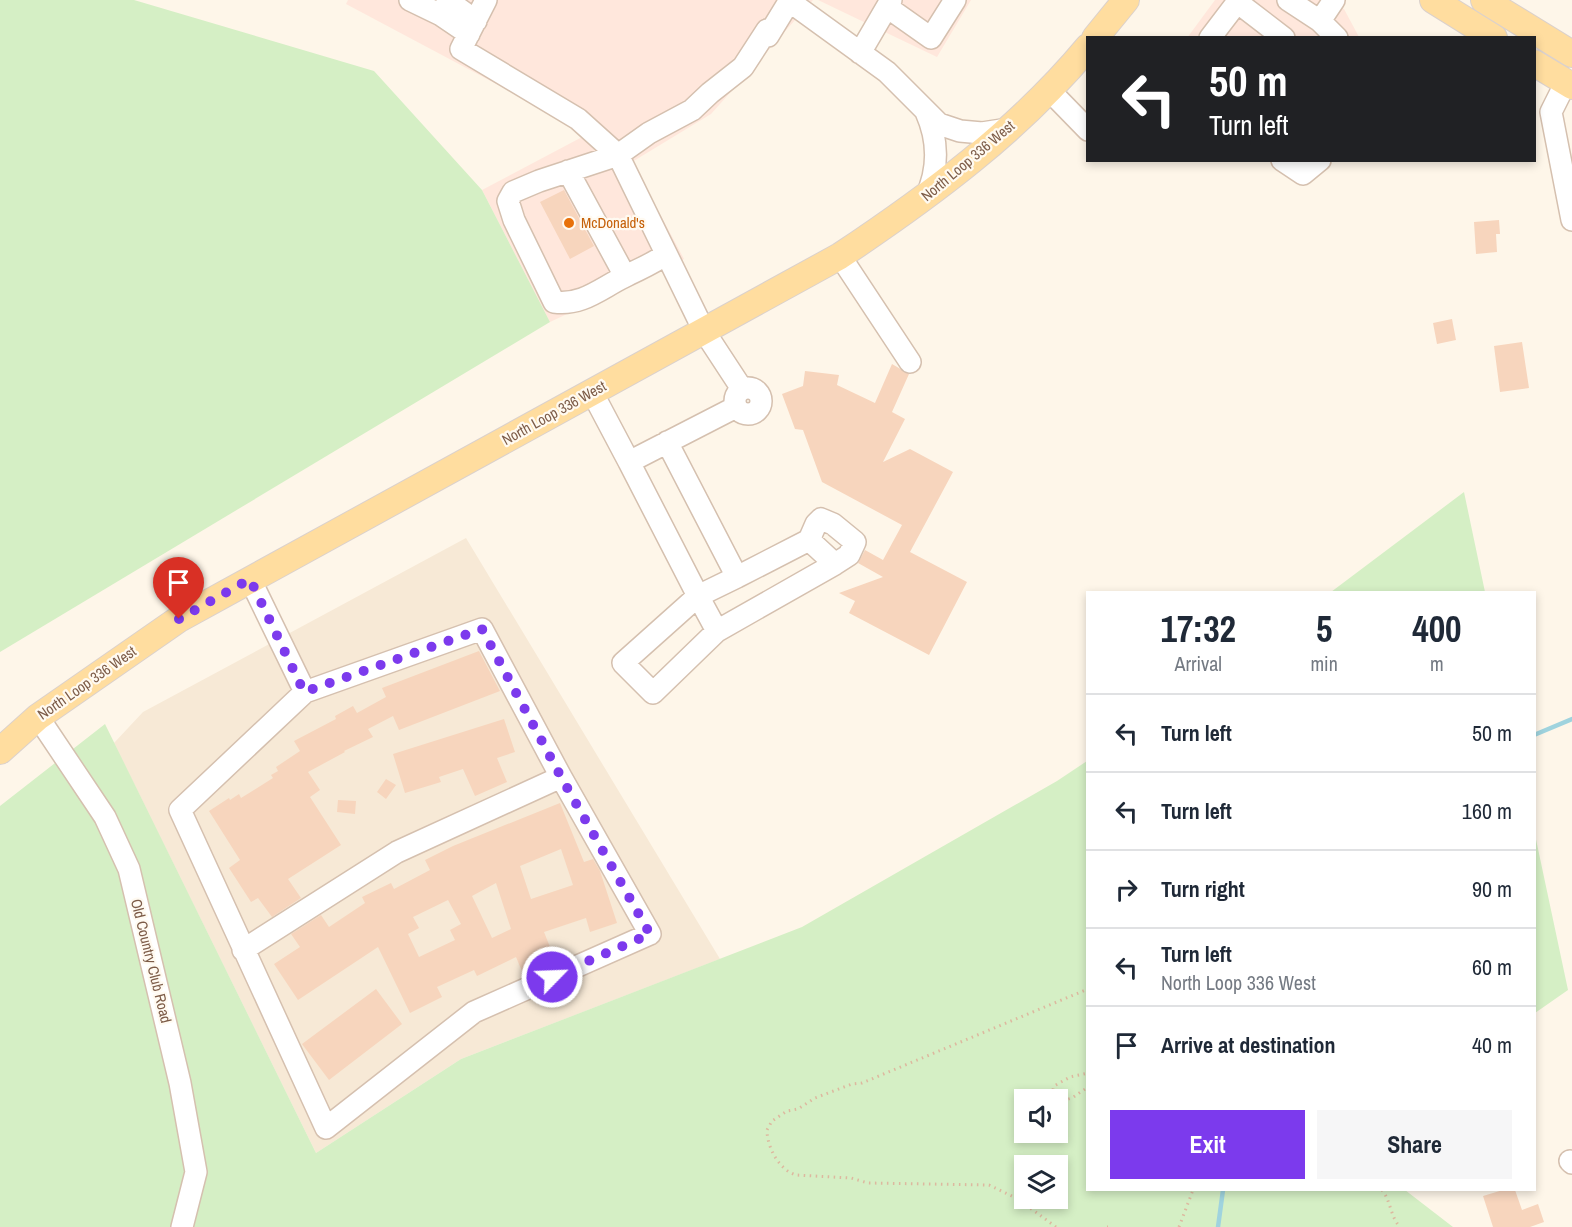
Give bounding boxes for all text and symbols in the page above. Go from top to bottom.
text: 50 m [1209,53,1288,109]
icon: left [1110,60,1188,138]
text: Turn left [1209,107,1288,143]
street label: North Loop 336 West [916,115,1019,206]
place label: McDonald's [581,212,645,233]
marker: McDonald's [562,216,576,230]
street label: North Loop 336 West [498,375,610,450]
pin [153,557,204,619]
icon: arrive [162,566,195,599]
text: 17:32 [1160,605,1236,653]
text: 5 [1316,605,1332,653]
text: 400 [1412,605,1462,653]
street label: North Loop 336 West [33,640,141,724]
text: Arrival [1175,650,1222,677]
text: min [1310,650,1338,677]
text: m [1430,650,1444,677]
icon: left [1110,717,1143,750]
text: Turn left [1161,718,1232,748]
text: 50 m [1472,718,1512,748]
icon: left [1110,795,1143,828]
text: Turn left [1161,796,1232,826]
text: 160 m [1462,796,1512,826]
icon: right [1110,873,1143,906]
text: Turn right [1161,874,1245,904]
text: 90 m [1472,874,1512,904]
street label: Old Country Club Road [126,897,177,1025]
text: Turn left [1161,939,1232,969]
position arrow [520,945,584,1009]
icon: left [1110,951,1143,984]
text: 60 m [1472,952,1512,982]
text: North Loop 336 West [1161,969,1316,996]
icon: arrive [1110,1029,1143,1062]
text: Arrive at destination [1161,1030,1335,1060]
text: 40 m [1472,1030,1512,1060]
map controls [1014,1089,1068,1209]
button: sound [1014,1089,1068,1143]
button: Exit [1110,1110,1305,1179]
button: Share [1317,1110,1512,1179]
button: layers [1014,1155,1068,1209]

